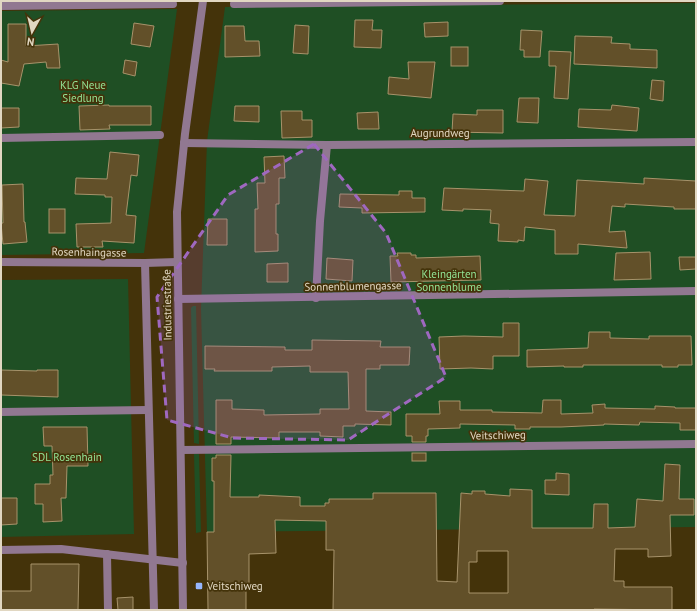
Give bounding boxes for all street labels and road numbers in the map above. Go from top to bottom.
street label: Augrundweg [410,126,470,140]
street label: Rosenhaingasse [51,244,127,260]
street label: Industriestraße [159,269,175,341]
street label: Sonnenblumengasse [304,278,402,294]
street label: Veitschiweg [469,428,526,443]

